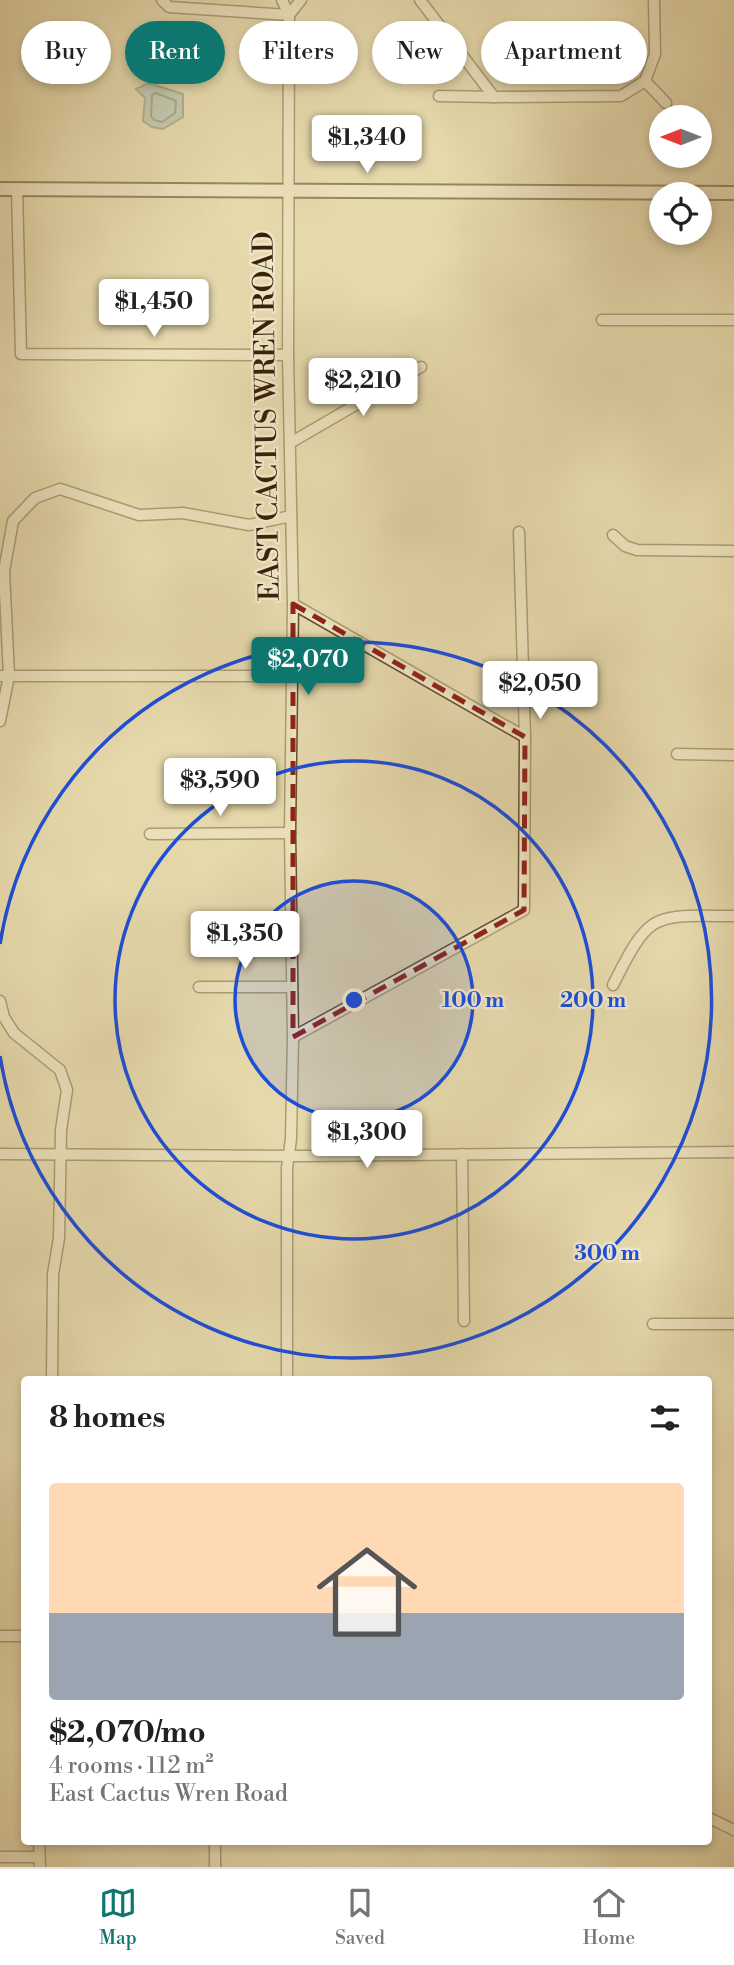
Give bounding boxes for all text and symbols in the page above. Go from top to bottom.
chip: Buy [21,21,111,84]
chip: Rent [125,21,225,84]
chip: Filters [239,21,358,84]
chip: New [372,21,467,84]
chip: Apartment [481,21,647,84]
north arrow [649,105,712,168]
map controls [649,105,712,245]
pin: $1,340 [310,116,424,175]
text: $1,340 [328,124,406,152]
button: locate [649,182,712,245]
street label: EAST CACTUS WREN ROAD [246,231,288,601]
pin: $1,450 [97,280,211,339]
text: $1,450 [115,288,193,316]
pin: $2,210 [306,358,420,418]
text: $2,210 [325,367,401,395]
pin: $2,070 [251,638,365,697]
text: $2,070 [267,646,349,674]
pin: $2,050 [483,662,597,721]
text: $2,050 [499,670,581,698]
pin: $3,590 [163,758,277,818]
text: $3,590 [180,767,260,795]
pin: $1,350 [188,912,302,971]
text: $1,350 [207,920,283,948]
centre of rings [342,988,366,1012]
text: 100 m [442,988,504,1014]
text: 200 m [560,988,626,1014]
pin: $1,300 [310,1110,424,1170]
text: $1,300 [327,1119,407,1147]
text: 300 m [574,1241,640,1267]
text: 8 homes [49,1399,165,1437]
icon: filters [646,1399,684,1437]
icon: home [304,1529,430,1655]
text: $2,070/mo [49,1714,206,1752]
text: 4 rooms · 112 m² [49,1752,214,1780]
text: East Cactus Wren Road [49,1780,288,1808]
tab: Map [99,1884,137,1950]
tab: Saved [335,1884,385,1950]
tab: Home [583,1884,635,1950]

